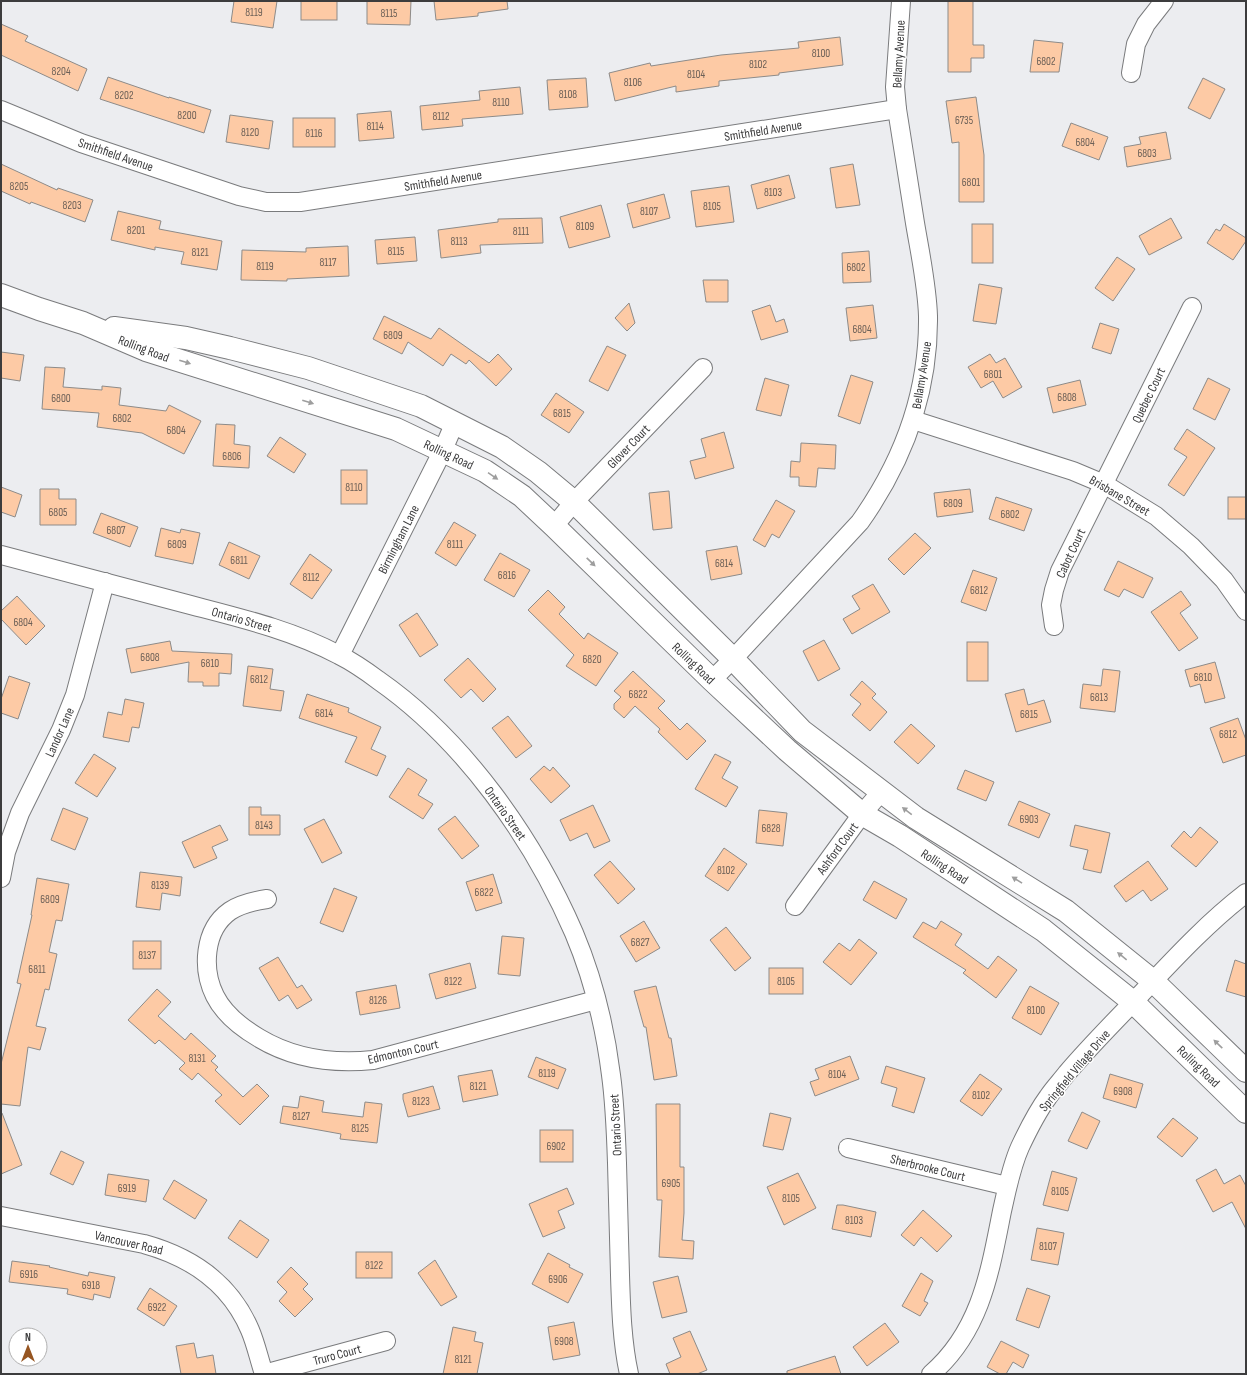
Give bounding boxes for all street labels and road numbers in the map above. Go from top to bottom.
street label: Bellamy Avenue [889,20,909,88]
street label: Smithfield Avenue [723,117,803,145]
street label: Smithfield Avenue [76,135,155,175]
street label: Smithfield Avenue [403,167,483,195]
street label: Rolling Road [116,332,171,366]
street label: Bellamy Avenue [909,340,935,410]
street label: Quebec Court [1129,365,1169,426]
street label: Glover Court [604,421,654,472]
street label: Rolling Road [421,436,476,473]
street label: Brisbane Street [1086,472,1153,520]
street label: Birmingham Lane [375,502,423,577]
street label: Cabot Court [1053,526,1089,581]
street label: Ontario Street [210,604,274,636]
street label: Rolling Road [669,639,718,688]
street label: Landor Lane [42,705,78,760]
street label: Ontario Street [481,784,530,844]
street label: Ashford Court [813,819,862,879]
street label: Rolling Road [918,846,971,888]
street label: Springfield Village Drive [1036,1026,1114,1115]
street label: Edmonton Court [366,1036,440,1068]
street label: Rolling Road [1174,1042,1223,1091]
street label: Ontario Street [606,1094,626,1156]
street label: Sherbrooke Court [889,1151,967,1185]
street label: Vancouver Road [93,1227,164,1259]
street label: Truro Court [311,1341,363,1369]

